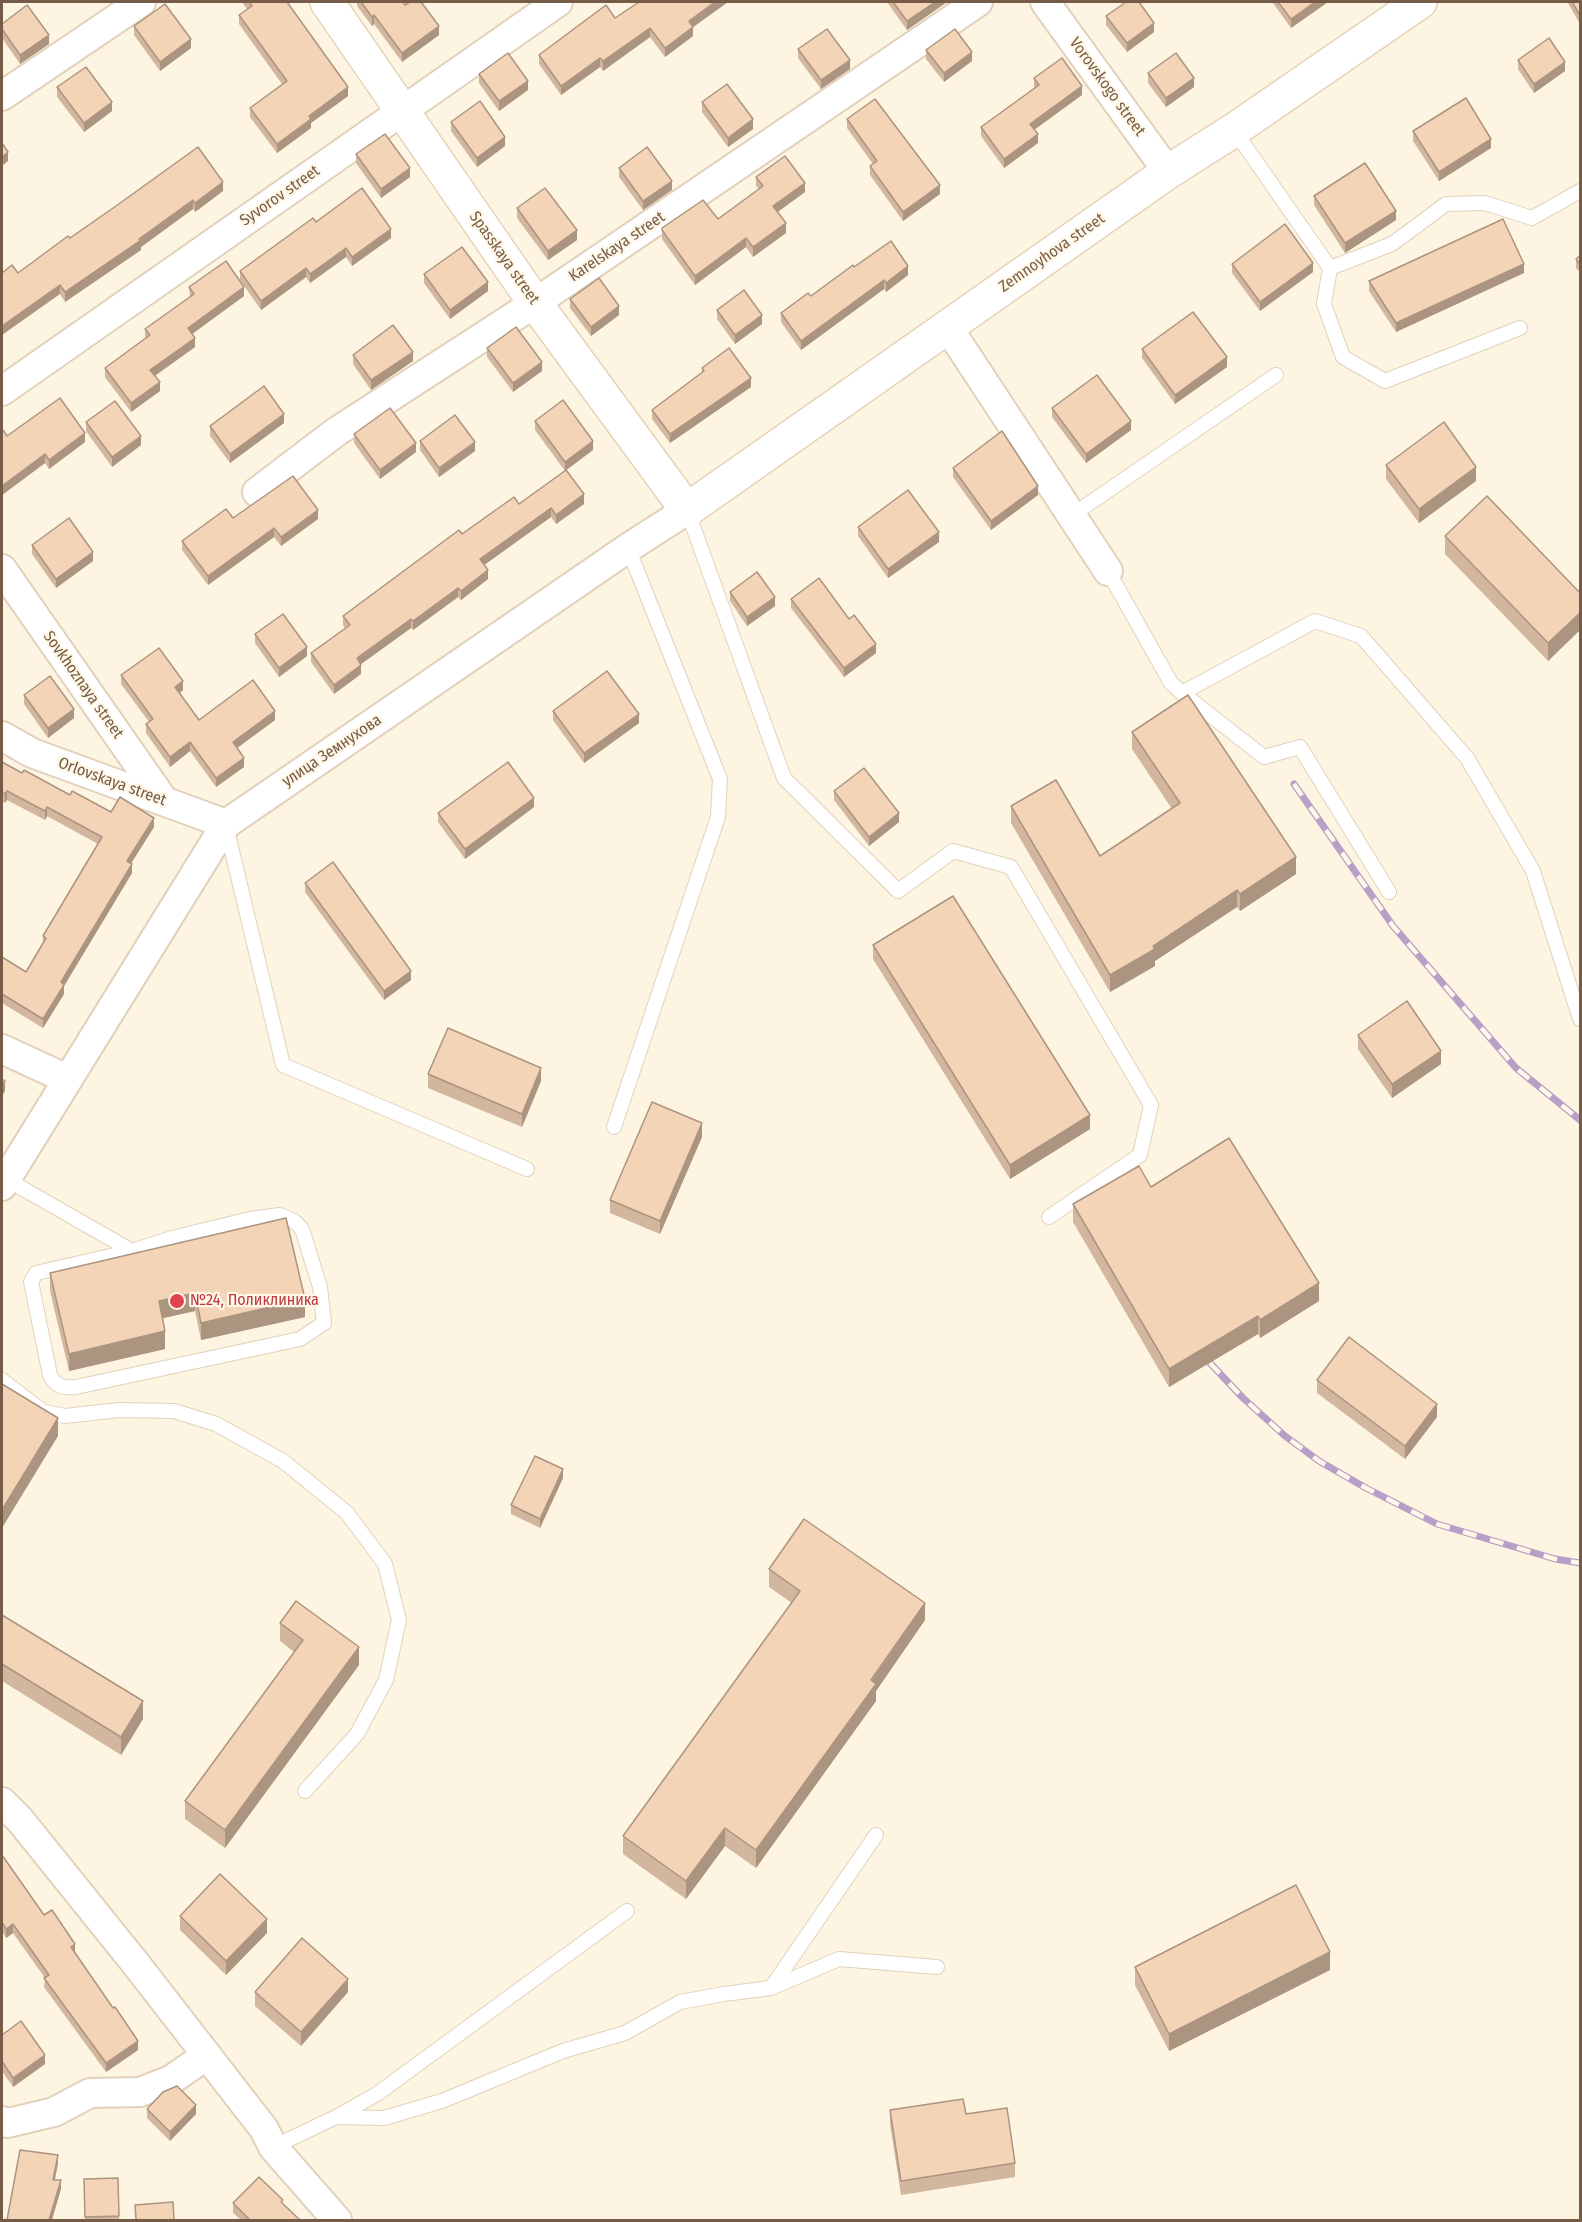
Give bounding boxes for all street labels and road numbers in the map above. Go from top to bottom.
street label: Vorovskogo street [1065,34,1149,140]
street label: Syvorov street [236,161,324,231]
street label: Spasskaya street [465,208,543,308]
street label: Karelskaya street [565,208,669,286]
street label: Zemnoyhova street [995,209,1109,297]
street label: Sovkhoznaya street [39,628,127,742]
street label: улица Земнухова [279,711,385,791]
street label: Orlovskaya street [55,754,169,810]

